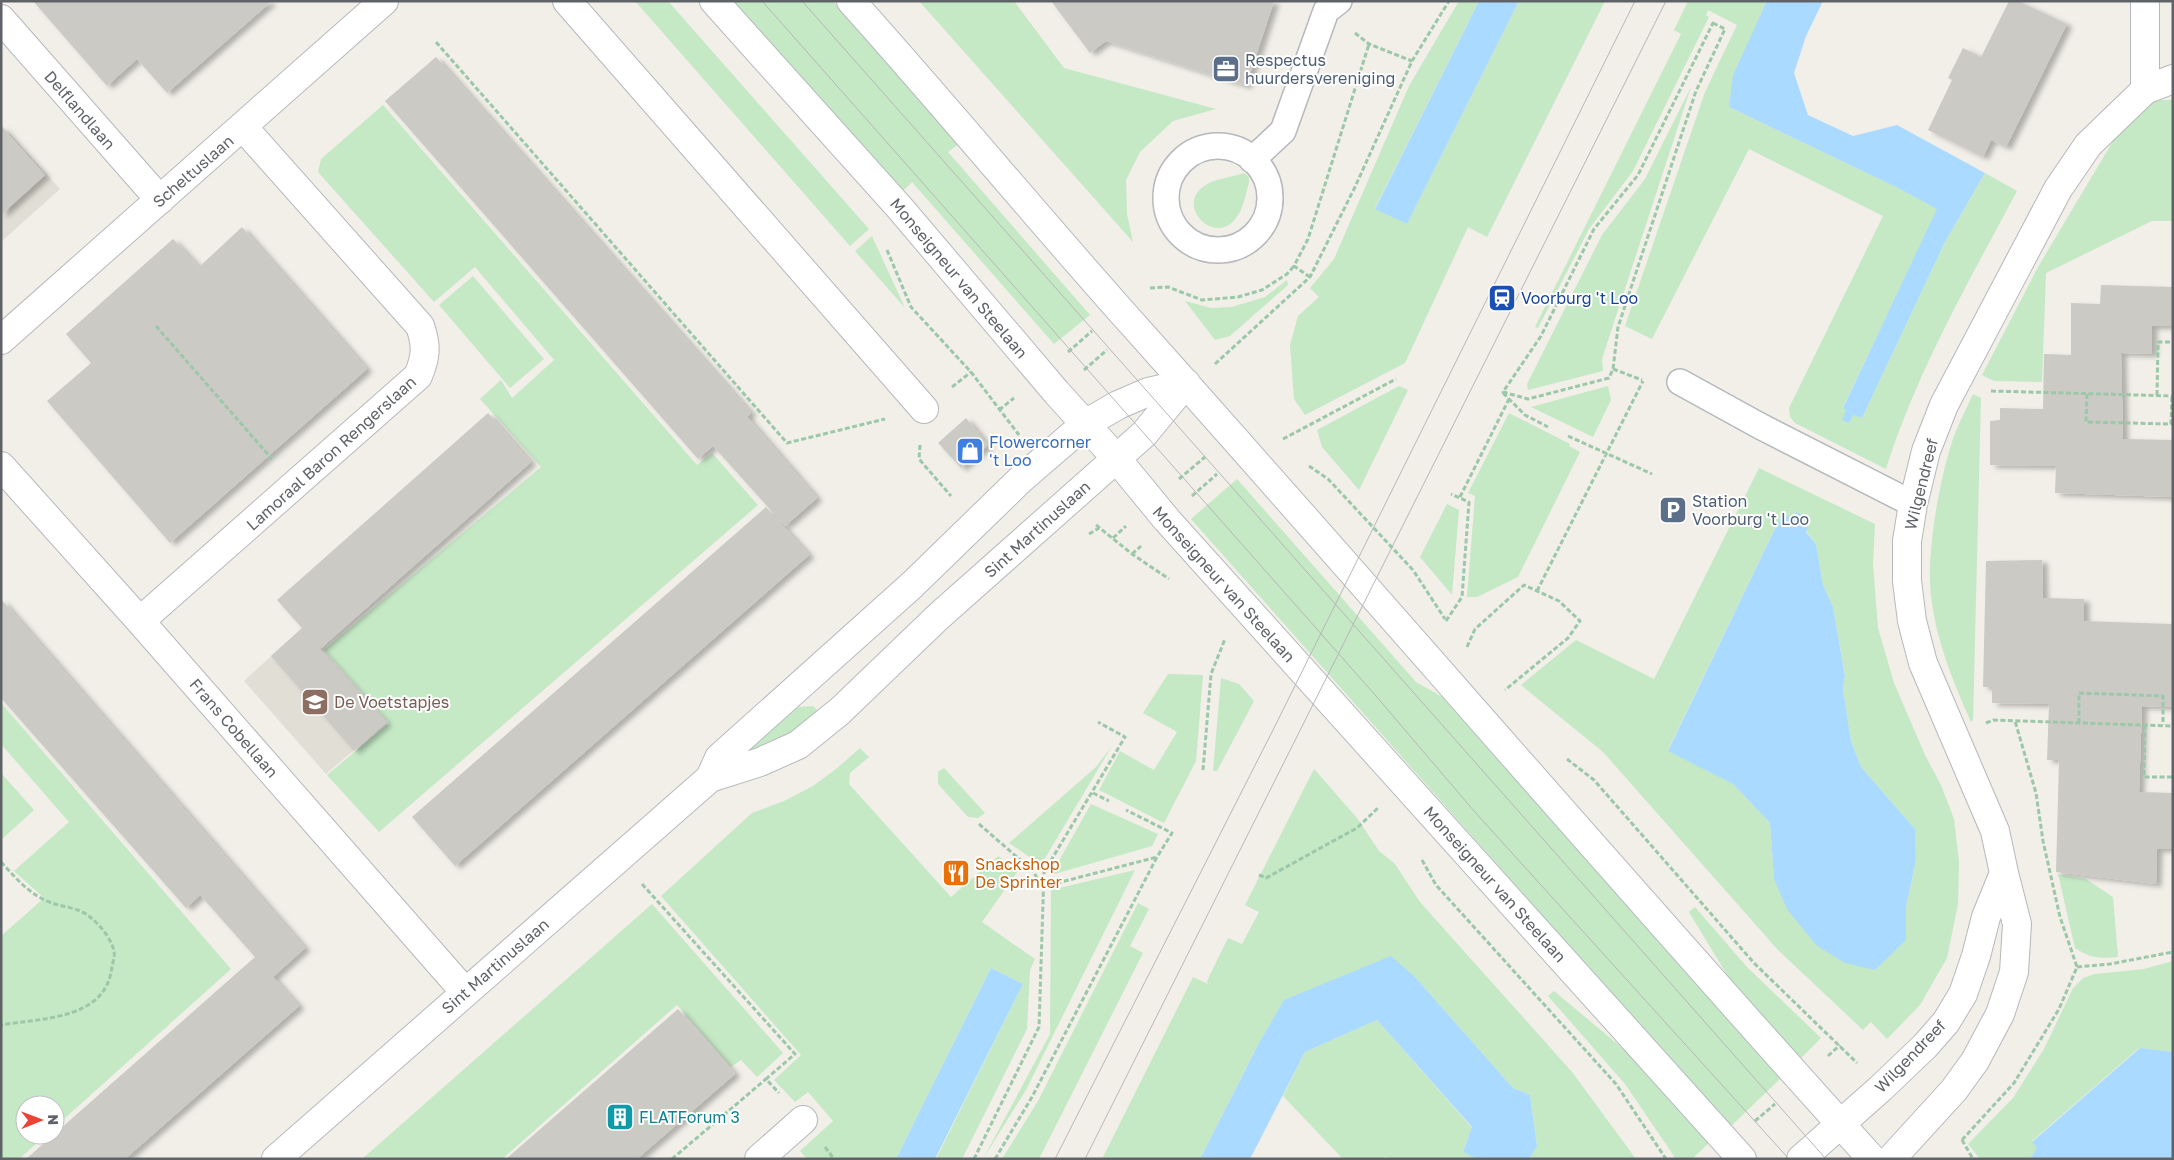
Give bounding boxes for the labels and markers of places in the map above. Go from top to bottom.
place label: Respectus huurdersvereniging [1245,50,1395,88]
office icon: Respectus huurdersvereniging [1211,54,1241,84]
station icon: Voorburg 't Loo [1487,283,1517,313]
place label: Voorburg 't Loo [1521,288,1638,308]
place label: Flowercorner 't Loo [989,432,1091,470]
shop icon: Flowercorner 't Loo [955,436,985,466]
place label: Station Voorburg 't Loo [1692,491,1809,529]
parking icon: Station Voorburg 't Loo [1658,495,1688,525]
school or university icon: De Voetstapjes [300,687,330,717]
place label: De Voetstapjes [334,692,449,712]
place label: Snackshop De Sprinter [975,854,1062,892]
restaurant icon: Snackshop De Sprinter [941,858,971,888]
building icon: FLATForum 3 [605,1102,635,1132]
place label: FLATForum 3 [639,1107,740,1127]

